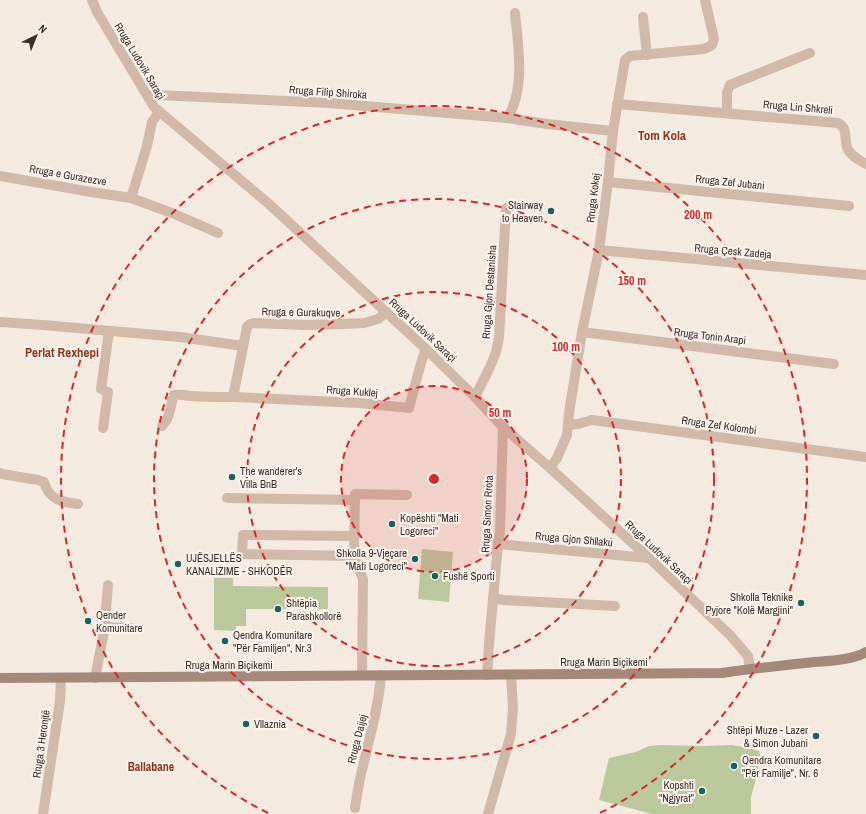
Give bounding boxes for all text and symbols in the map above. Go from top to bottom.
north arrow [16,16,56,56]
street label: Rruga Ludovik Saraçi [112,20,168,102]
text: N [36,21,50,36]
street label: Rruga Filip Shiroka [288,82,368,102]
street label: Rruga Lin Shkreli [762,97,834,117]
district label: Tom Kola [638,127,686,144]
street label: Rruga e Gurazezve [28,161,108,189]
street label: Rruga Zef Jubani [695,171,765,193]
street label: Rruga Kokej [583,173,603,223]
place label: Stairway to Heaven [502,198,543,225]
marker: Stairway to Heaven [546,206,556,216]
text: 200 m [684,207,712,223]
street label: Rruga Çesk Zadeja [694,241,772,261]
street label: Rruga Gjon Destanisha [479,244,499,340]
text: 150 m [618,273,646,289]
street label: Rruga Ludovik Saraçi [386,295,460,365]
street label: Rruga e Gurakuqve [262,304,340,320]
street label: Rruga Tonin Arapi [673,325,747,347]
text: 100 m [552,339,580,355]
district label: Perlat Rexhepi [25,344,99,361]
street label: Rruga Kuklej [326,382,378,400]
text: 50 m [489,405,511,421]
street label: Rruga Zef Kolombi [681,413,757,437]
place label: The wanderer's Villa BnB [240,464,302,491]
marker: The wanderer's Villa BnB [227,472,237,482]
centre of rings [427,472,441,486]
street label: Rruga Simon Rrota [478,475,496,553]
place label: Kopështi "Mati Logoreci" [400,511,459,538]
street label: Rruga Ludovik Saraçi [622,517,696,587]
marker: Kopështi "Mati Logoreci" [387,519,397,529]
street label: Rruga Gjon Shllaku [534,529,614,549]
place label: Shkolla 9-Vjeçare "Mati Logoreci" [336,546,407,573]
place label: UJËSJELLËS KANALIZIME - SHKODËR [186,551,293,578]
marker: Shkolla 9-Vjeçare "Mati Logoreci" [410,554,420,564]
marker: UJËSJELLËS KANALIZIME - SHKODËR [173,559,183,569]
place label: Fushë Sporti [443,569,495,583]
marker: Fushë Sporti [430,571,440,581]
place label: Shkolla Teknike Pyjore "Kolë Margjini" [705,590,793,617]
place label: Shtëpia Parashkollorë [286,596,341,623]
marker: Shkolla Teknike Pyjore "Kolë Margjini" [796,598,806,608]
marker: Shtëpia Parashkollorë [273,604,283,614]
place label: Qender Komunitare [96,608,143,635]
marker: Qender Komunitare [83,616,93,626]
place label: Qendra Komunitare "Për Familjen", Nr.3 [233,628,312,655]
marker: Qendra Komunitare "Për Familjen", Nr.3 [220,636,230,646]
street label: Rruga Marin Biçikemi [560,655,648,669]
street label: Rruga Marin Biçikemi [185,658,273,672]
street label: Rruga 3 Heronjtë [29,709,53,779]
street label: Rruga Daijej [344,713,370,765]
place label: Vllaznia [254,717,286,731]
marker: Vllaznia [241,719,251,729]
place label: Shtëpi Muze - Lazer & Simon Jubani [727,723,808,750]
marker: Shtëpi Muze - Lazer & Simon Jubani [811,731,821,741]
place label: Qendra Komunitare "Për Familje", Nr. 6 [742,753,821,780]
district label: Ballabane [128,759,175,775]
marker: Qendra Komunitare "Për Familje", Nr. 6 [729,761,739,771]
place label: Kopshti "Ngjyrat" [659,778,694,805]
marker: Kopshti "Ngjyrat" [697,786,707,796]

